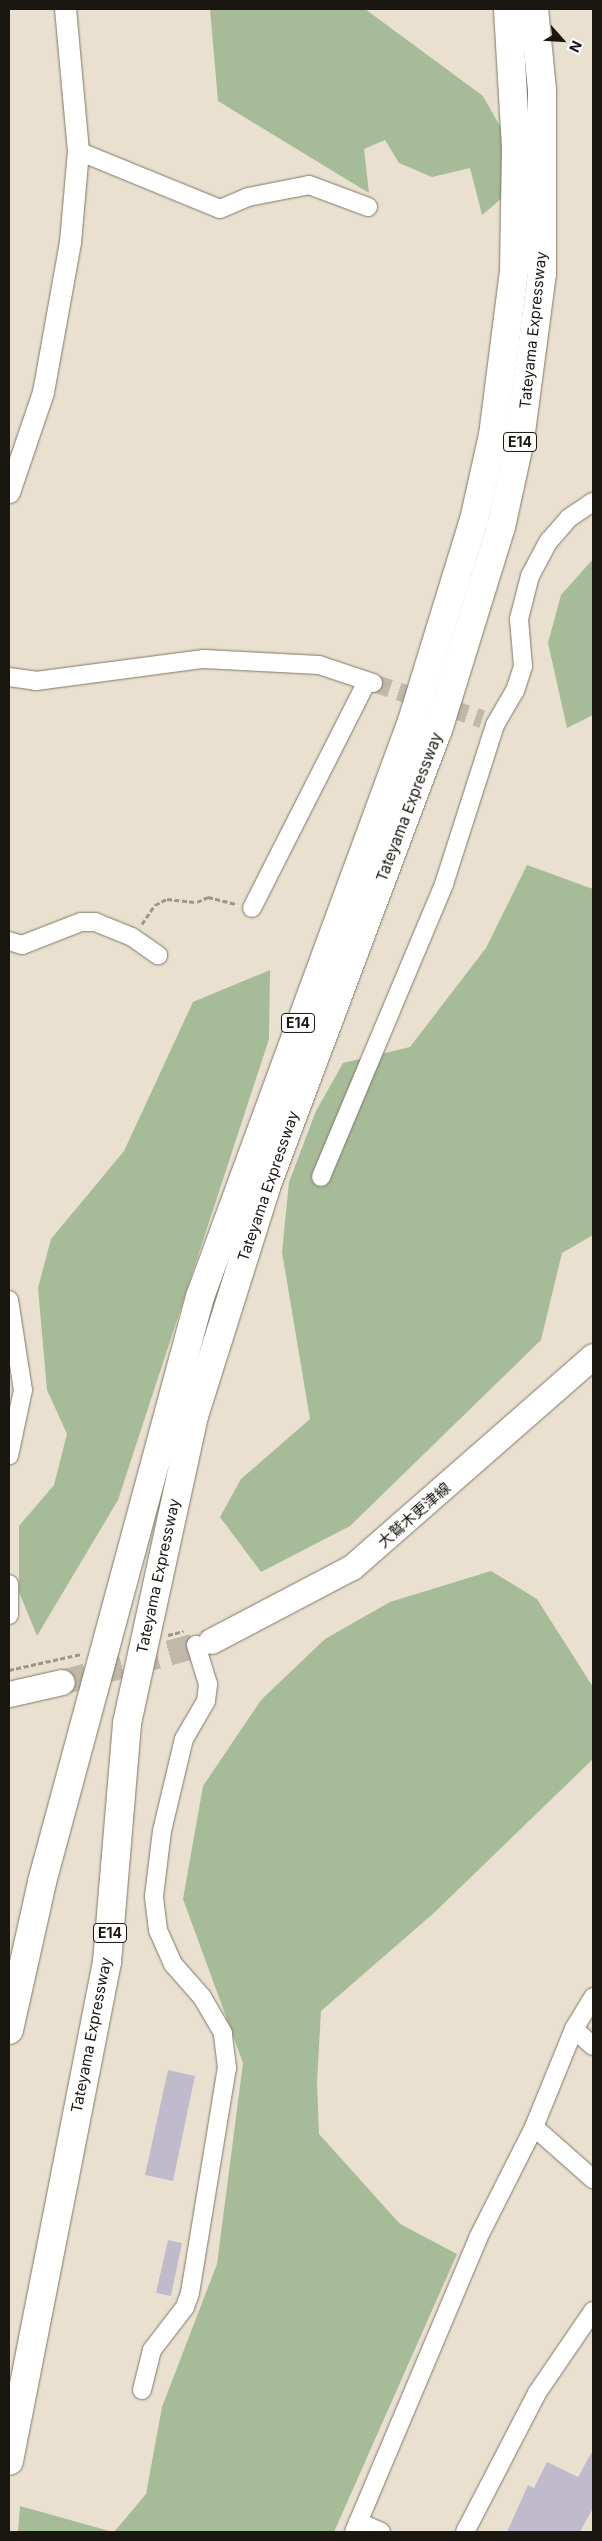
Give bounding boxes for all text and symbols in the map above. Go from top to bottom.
north arrow [537,15,587,65]
text: N [566,38,586,55]
street label: Tateyama Expressway [516,250,550,410]
road number: E14 [502,431,538,454]
street label: Tateyama Expressway [372,730,446,884]
road number: E14 [280,1011,316,1034]
street label: Tateyama Expressway [234,1108,302,1264]
street label: 大鷲木更津線 [374,1479,454,1551]
street label: Tateyama Expressway [133,1497,183,1655]
road number: E14 [92,1922,128,1945]
street label: Tateyama Expressway [67,1956,115,2114]

